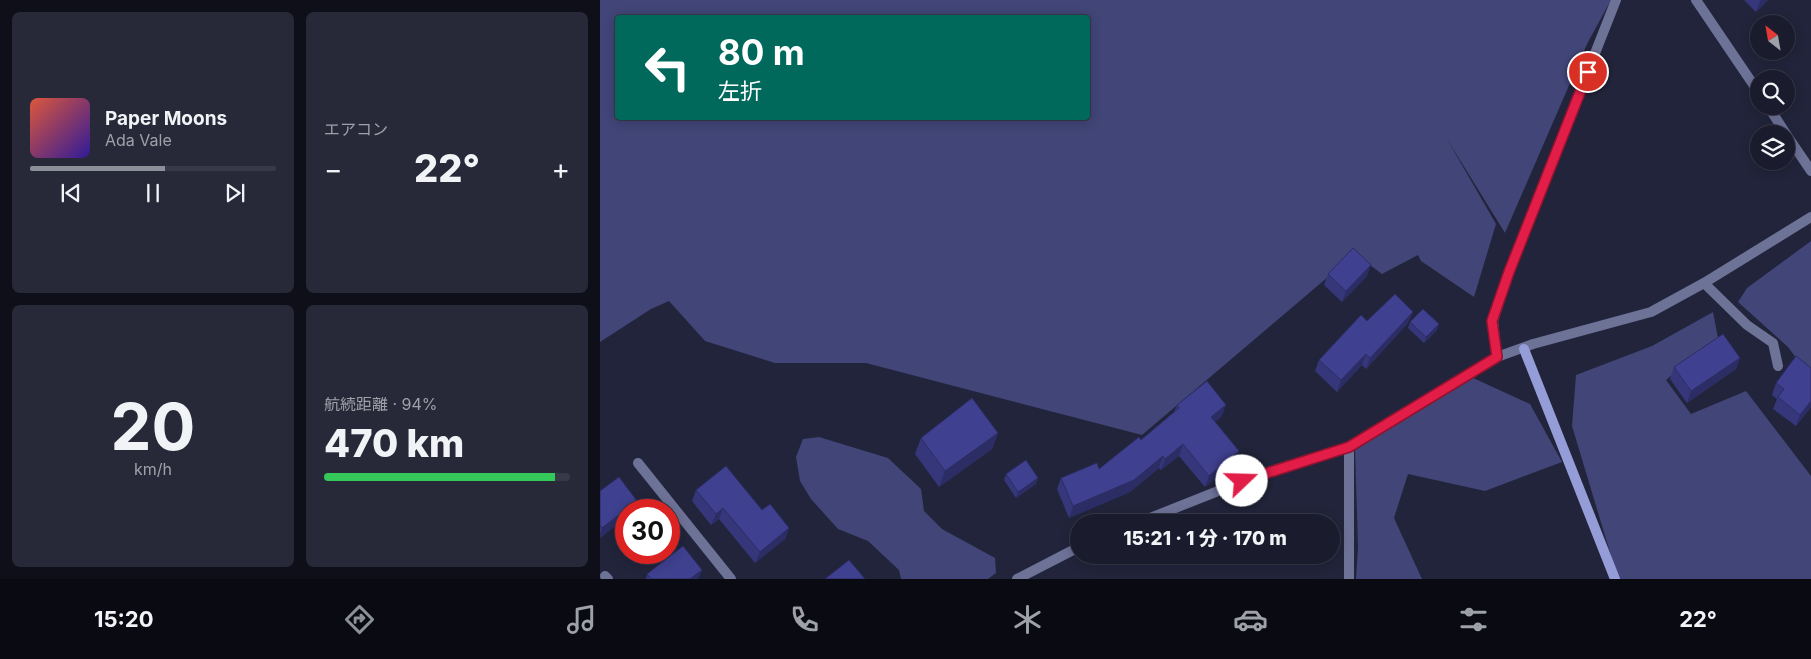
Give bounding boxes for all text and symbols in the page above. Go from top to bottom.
north arrow [1750,15,1795,60]
map controls [1750,15,1795,170]
text: 80 m [718,31,805,73]
icon: left [635,35,700,100]
pin [1567,51,1609,93]
icon: arrive [1574,58,1602,86]
button: search [1750,70,1795,115]
text: 左折 [718,78,762,104]
text: Paper Moons [105,107,227,130]
text: エアコン [324,119,388,139]
button: layers [1750,125,1795,170]
text: Ada Vale [105,130,172,150]
text: 22° [414,145,480,191]
text: − [324,152,343,186]
text: + [551,152,570,186]
icon: previous [57,179,85,207]
icon: pause [139,179,167,207]
icon: next [221,179,249,207]
text: 20 [111,387,195,466]
text: 航続距離 · 94% [324,394,438,414]
text: 470 km [324,420,464,466]
position arrow [1215,454,1267,506]
text: km/h [134,459,172,479]
speed limit sign: 30 [615,499,680,564]
text: 15:21 · 1 分 · 170 m [1123,527,1287,550]
icon: directions [342,602,377,637]
icon: music [564,602,599,637]
icon: phone [787,602,822,637]
icon: climate [1010,602,1045,637]
icon: car [1233,602,1268,637]
icon: filters [1456,602,1491,637]
text: 15:20 [94,606,154,632]
text: 22° [1679,606,1717,632]

